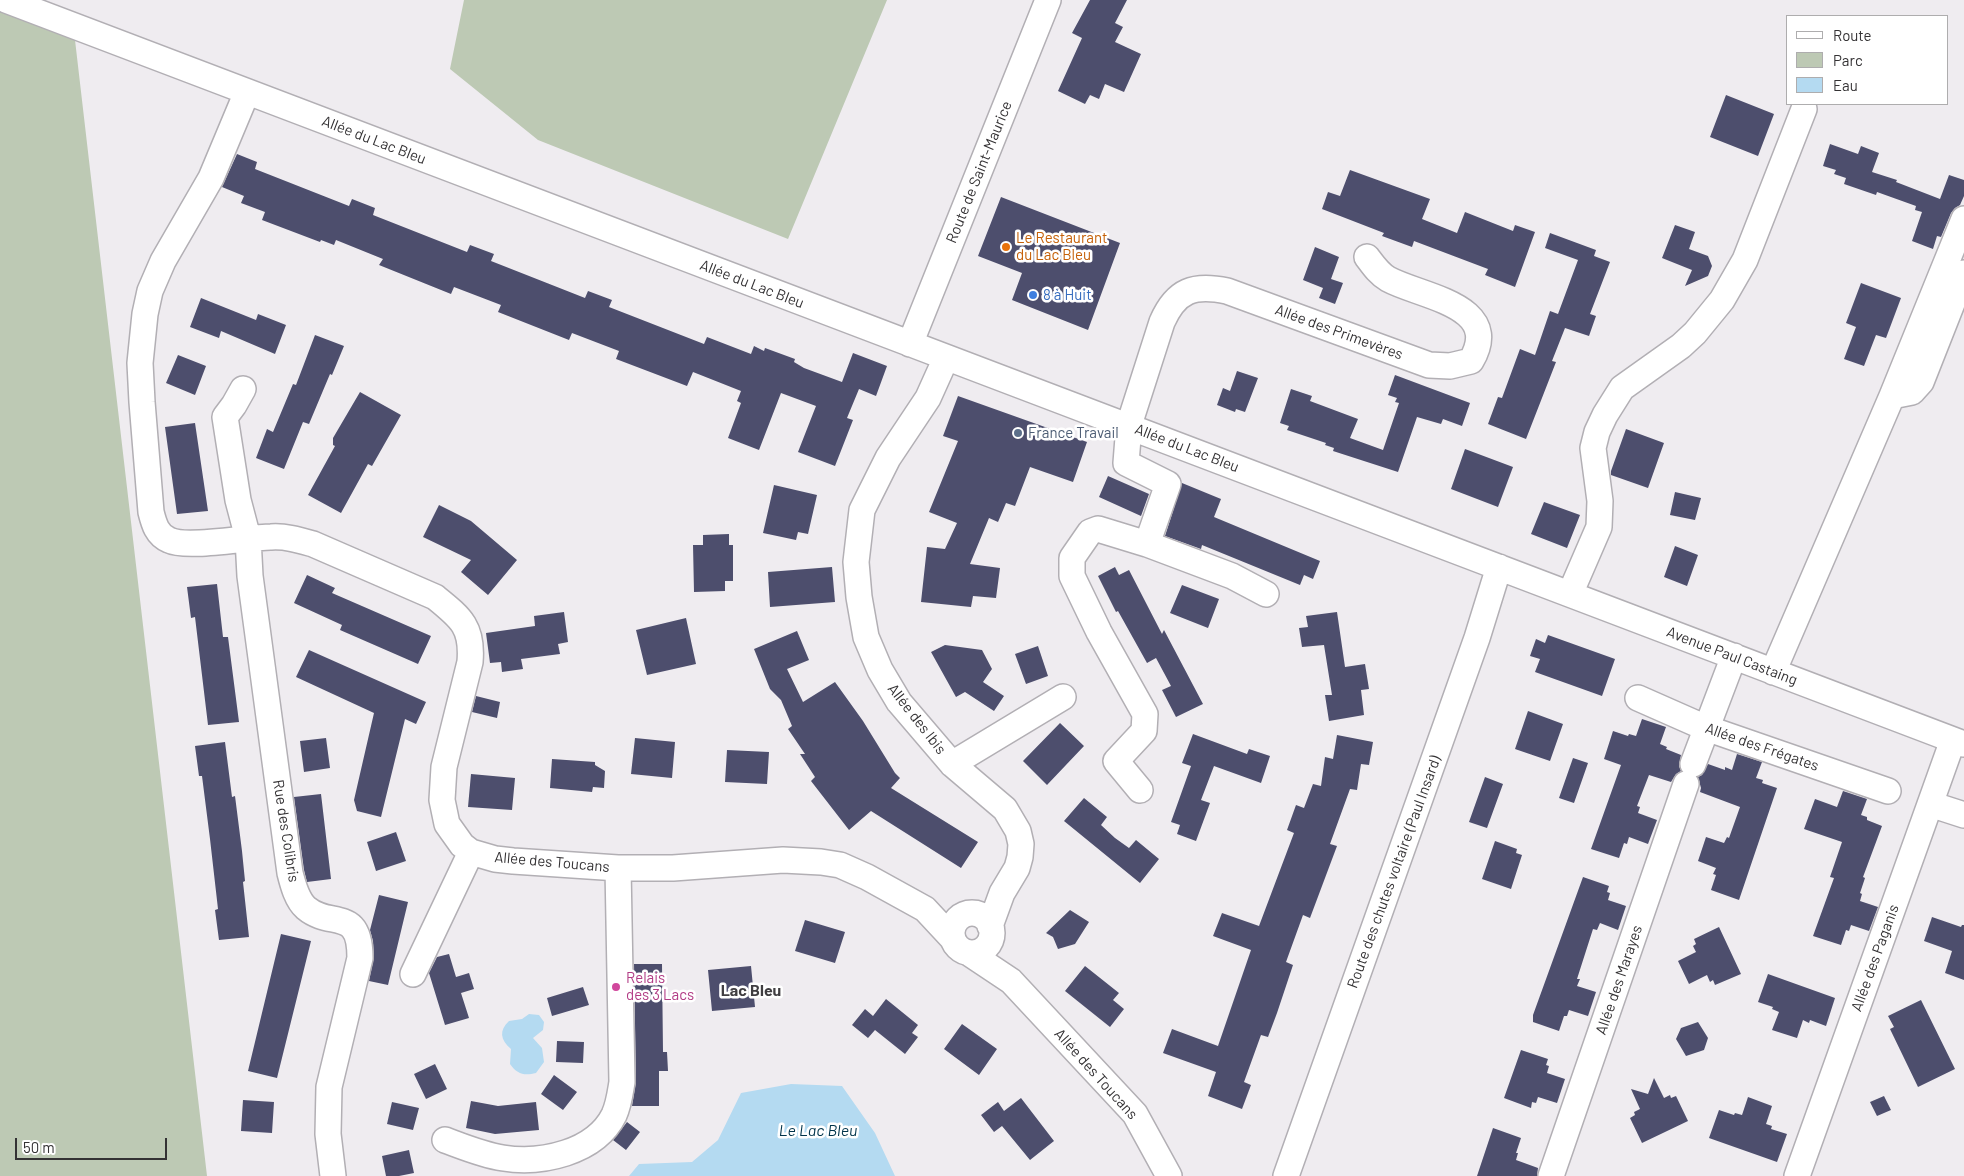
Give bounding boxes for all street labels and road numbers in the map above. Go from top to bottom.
street label: Route de Saint-Maurice [942,98,1016,246]
street label: Allée du Lac Bleu [319,112,429,168]
street label: Allée du Lac Bleu [697,256,807,312]
street label: Allée des Primevères [1273,300,1405,364]
street label: Allée du Lac Bleu [1132,420,1242,476]
street label: Avenue Paul Castaing [1664,623,1800,689]
street label: Allée des Ibis [884,680,950,758]
street label: Allée des Frégates [1703,719,1821,775]
street label: Route des chutes voltaire (Paul Insard) [1343,753,1445,991]
street label: Rue des Colibris [269,778,303,884]
street label: Allée des Toucans [494,848,610,876]
street label: Allée des Paganis [1847,902,1903,1014]
street label: Allée des Marayes [1592,923,1646,1037]
street label: Allée des Toucans [1051,1025,1141,1123]

